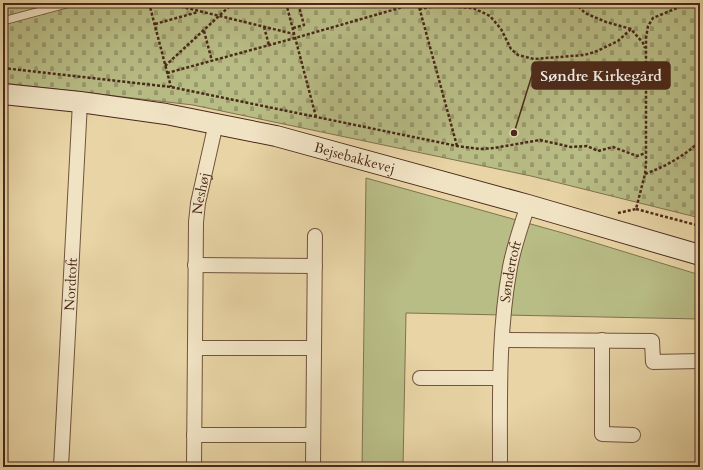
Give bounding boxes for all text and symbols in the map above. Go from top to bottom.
callout: Søndre Kirkegård [532,62,670,89]
text: Søndre Kirkegård [540,66,662,86]
street label: Bejsebakkevej [312,138,397,178]
street label: Neshøj [188,171,215,215]
street label: Søndertoft [496,238,526,304]
street label: Nordtoft [60,257,82,311]

